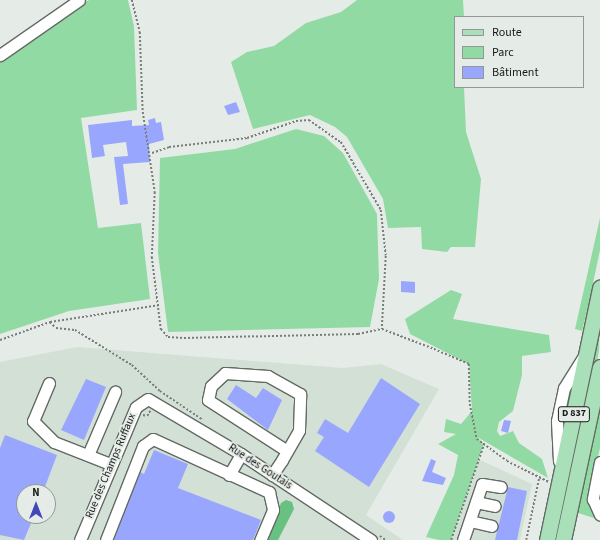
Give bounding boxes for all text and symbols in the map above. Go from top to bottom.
legend [454,16,584,88]
text: Route [492,24,522,41]
text: Parc [492,44,514,61]
text: Bâtiment [492,64,538,81]
road number: D 837 [557,406,591,422]
street label: Rue des Champs Ruffaux [83,411,139,521]
street label: Rue des Goutais [226,441,294,493]
north arrow [16,484,56,524]
text: N [32,485,40,500]

